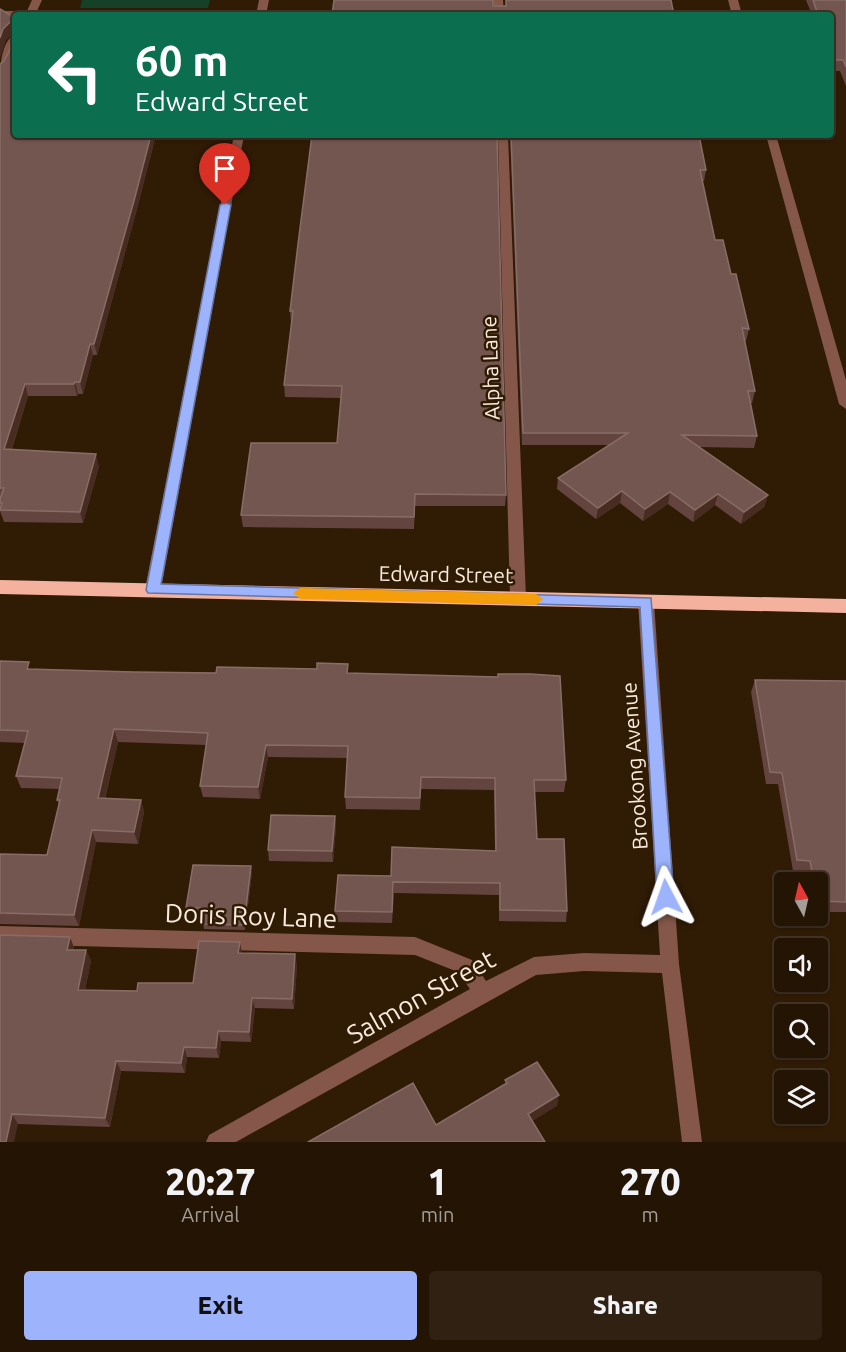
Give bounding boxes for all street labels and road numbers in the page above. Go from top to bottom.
street label: Alpha Lane [476,316,504,420]
street label: Edward Street [379,561,514,587]
street label: Brookong Avenue [616,681,652,851]
street label: Doris Roy Lane [164,898,338,933]
street label: Salmon Street [342,944,500,1049]

